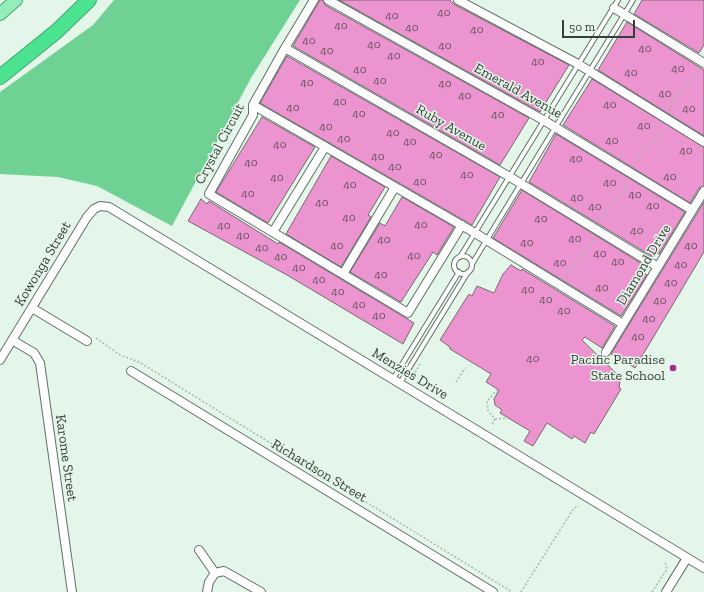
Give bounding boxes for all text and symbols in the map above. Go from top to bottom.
house number: 40 [437,6,451,20]
house number: 40 [385,9,399,23]
scale bar [564,12,637,38]
house number: 40 [334,19,348,33]
text: 50 m [569,20,595,34]
house number: 40 [405,21,419,35]
house number: 40 [470,23,484,37]
house number: 40 [302,34,316,48]
house number: 40 [367,38,381,52]
house number: 40 [438,39,452,53]
house number: 40 [638,42,652,56]
house number: 40 [320,44,334,58]
house number: 40 [387,49,401,63]
house number: 40 [531,55,545,69]
street label: Emerald Avenue [471,60,565,122]
house number: 40 [671,62,685,76]
house number: 40 [353,63,367,77]
house number: 40 [624,66,638,80]
house number: 40 [373,74,387,88]
house number: 40 [300,76,314,90]
house number: 40 [438,77,452,91]
house number: 40 [658,87,672,101]
house number: 40 [458,89,472,103]
house number: 40 [333,95,347,109]
house number: 40 [603,98,617,112]
street label: Crystal Circuit [192,101,248,187]
house number: 40 [286,101,300,115]
street label: Ruby Avenue [413,101,489,155]
house number: 40 [682,102,696,116]
house number: 40 [352,107,366,121]
house number: 40 [491,108,505,122]
house number: 40 [637,119,651,133]
house number: 40 [319,120,333,134]
house number: 40 [386,126,400,140]
house number: 40 [337,132,351,146]
house number: 40 [605,134,619,148]
house number: 40 [403,135,417,149]
house number: 40 [273,138,287,152]
house number: 40 [679,144,693,158]
house number: 40 [429,148,443,162]
house number: 40 [371,150,385,164]
house number: 40 [569,152,583,166]
house number: 40 [244,156,258,170]
house number: 40 [388,160,402,174]
house number: 40 [460,168,474,182]
house number: 40 [663,170,677,184]
house number: 40 [270,171,284,185]
house number: 40 [413,175,427,189]
house number: 40 [603,176,617,190]
house number: 40 [343,178,357,192]
house number: 40 [241,187,255,201]
house number: 40 [628,188,642,202]
house number: 40 [570,191,584,205]
house number: 40 [315,196,329,210]
house number: 40 [646,199,660,213]
house number: 40 [588,200,602,214]
house number: 40 [342,211,356,225]
house number: 40 [534,212,548,226]
house number: 40 [414,218,428,232]
street label: Kowonga Street [11,219,75,309]
house number: 40 [217,219,231,233]
street label: Diamond Drive [613,221,675,309]
house number: 40 [630,224,644,238]
house number: 40 [236,229,250,243]
house number: 40 [568,232,582,246]
house number: 40 [377,233,391,247]
house number: 40 [520,236,534,250]
house number: 40 [330,239,344,253]
house number: 40 [684,239,698,253]
house number: 40 [255,241,269,255]
house number: 40 [593,247,607,261]
house number: 40 [407,249,421,263]
house number: 40 [274,250,288,264]
house number: 40 [611,255,625,269]
house number: 40 [553,256,567,270]
house number: 40 [674,258,688,272]
house number: 40 [292,261,306,275]
house number: 40 [374,268,388,282]
house number: 40 [312,273,326,287]
house number: 40 [664,276,678,290]
house number: 40 [595,281,609,295]
house number: 40 [521,283,535,297]
house number: 40 [331,285,345,299]
house number: 40 [539,293,553,307]
house number: 40 [653,294,667,308]
house number: 40 [352,298,366,312]
house number: 40 [557,304,571,318]
house number: 40 [372,309,386,323]
house number: 40 [642,312,656,326]
house number: 40 [631,330,645,344]
street label: Menzies Drive [369,345,451,403]
house number: 40 [526,352,540,366]
place label: Pacific Paradise State School [571,352,665,384]
marker: Pacific Paradise State School [668,363,678,373]
street label: Karome Street [52,413,80,503]
street label: Richardson Street [268,436,370,506]

